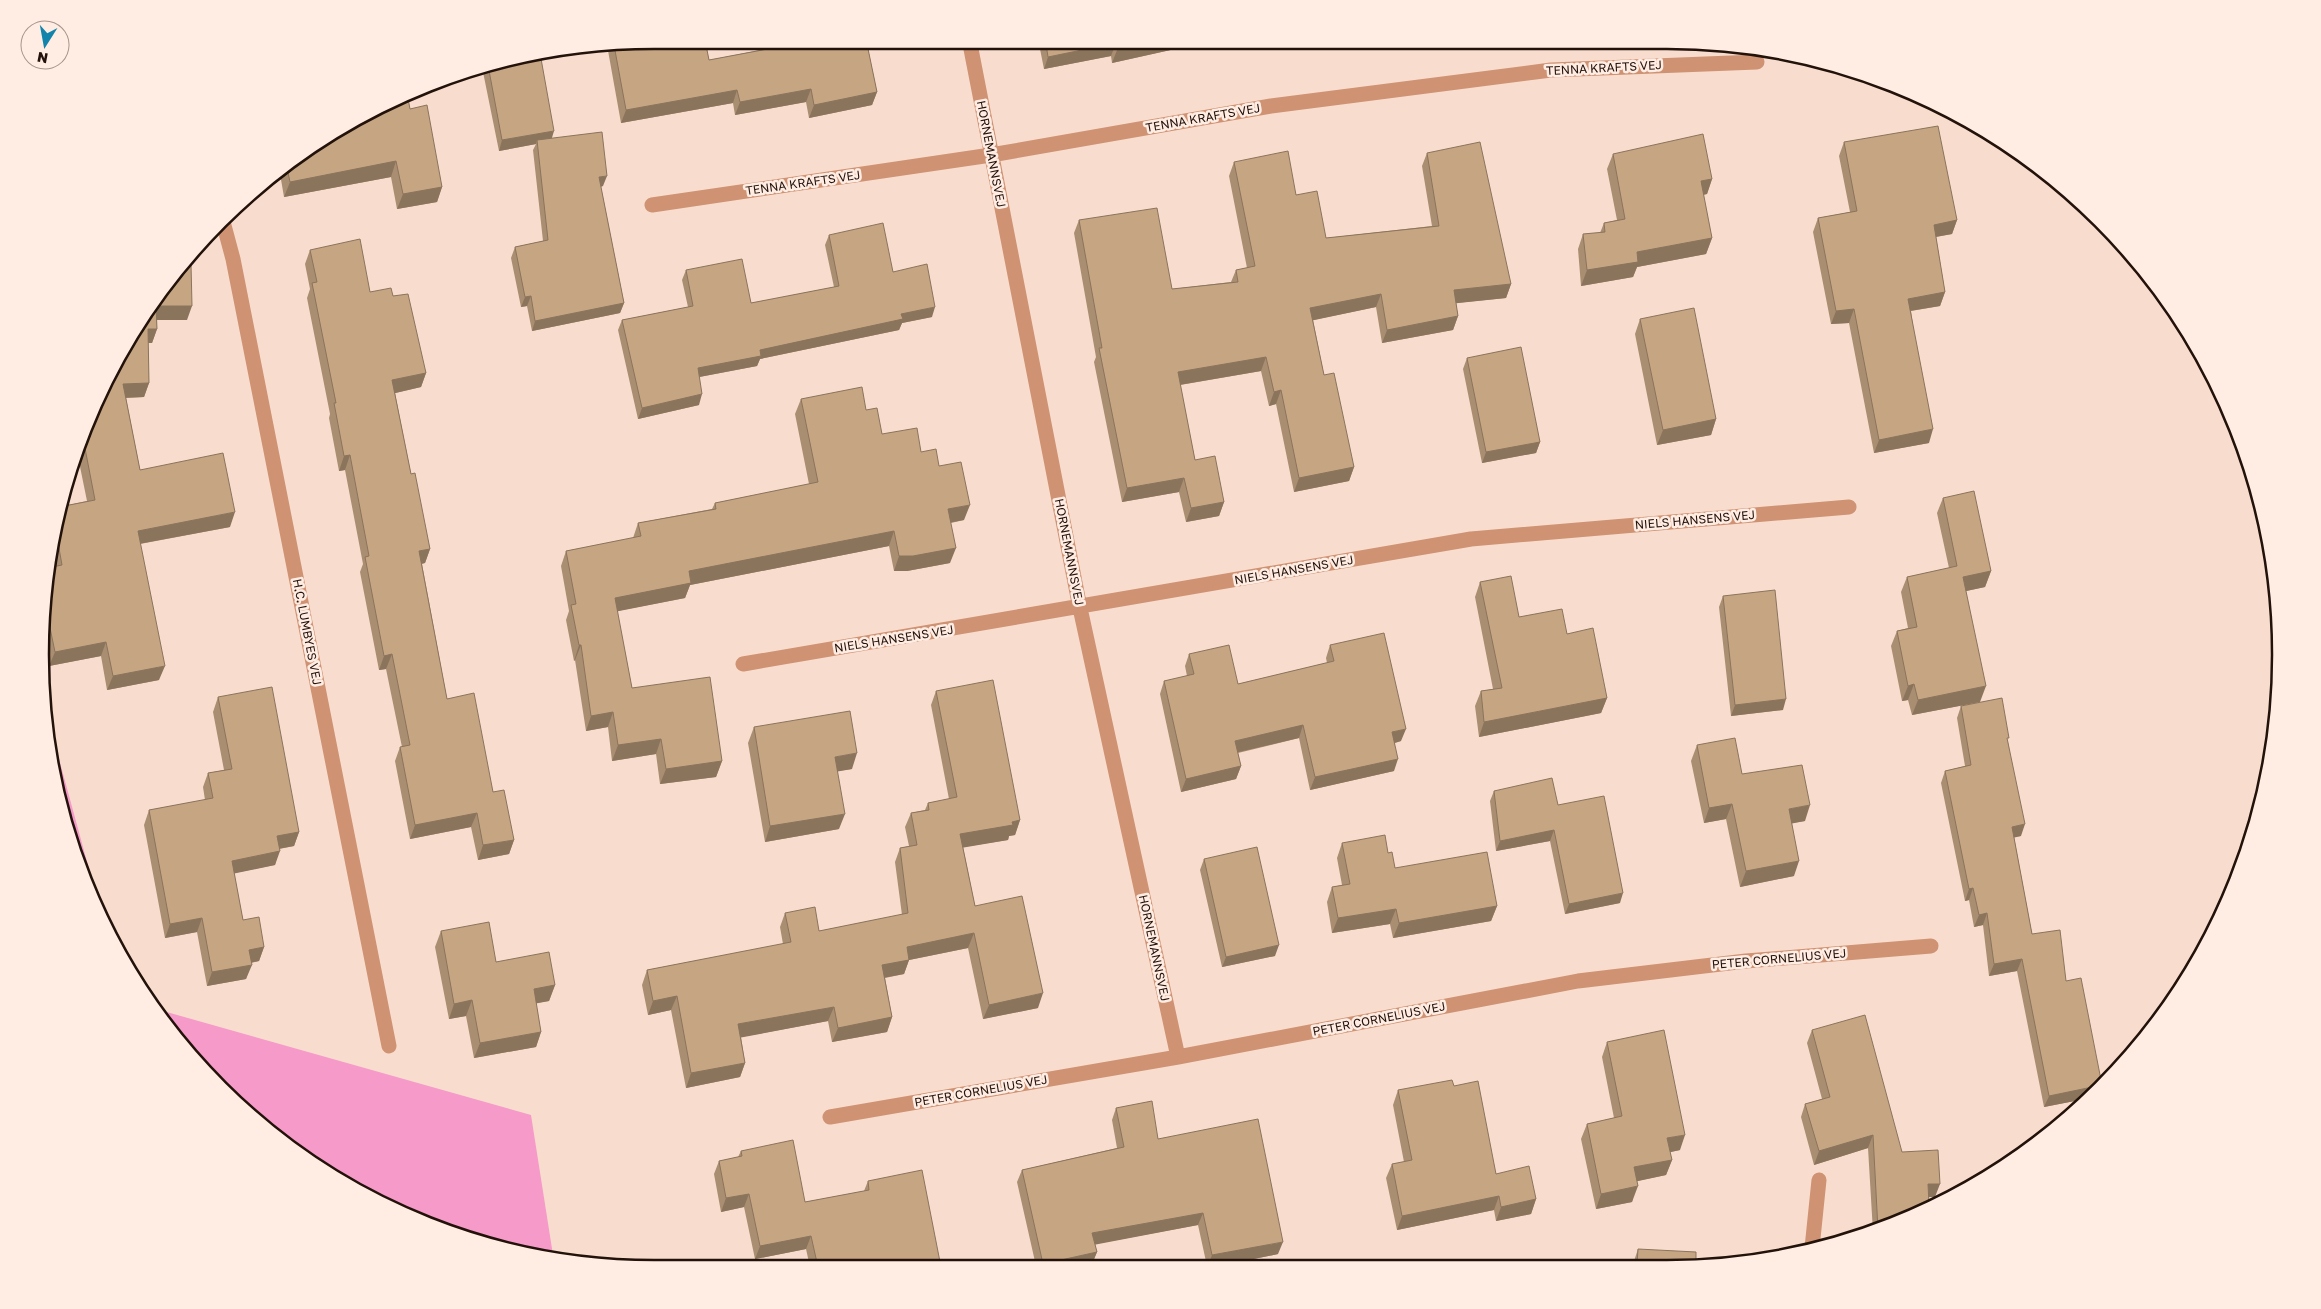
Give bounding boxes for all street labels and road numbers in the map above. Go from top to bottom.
street label: TENNA KRAFTS VEJ [1546,57,1662,78]
street label: HORNEMANNSVEJ [974,99,1009,209]
street label: TENNA KRAFTS VEJ [1145,100,1261,135]
street label: TENNA KRAFTS VEJ [744,167,861,198]
street label: HORNEMANNSVEJ [1052,497,1087,607]
street label: NIELS HANSENS VEJ [1634,507,1756,532]
street label: NIELS HANSENS VEJ [1233,552,1355,587]
street label: H.C. LUMBYES VEJ [290,578,325,686]
street label: NIELS HANSENS VEJ [833,622,955,655]
street label: HORNEMANNSVEJ [1136,893,1173,1003]
street label: PETER CORNELIUS VEJ [1711,945,1847,972]
street label: PETER CORNELIUS VEJ [1311,998,1447,1039]
street label: PETER CORNELIUS VEJ [913,1071,1049,1110]

